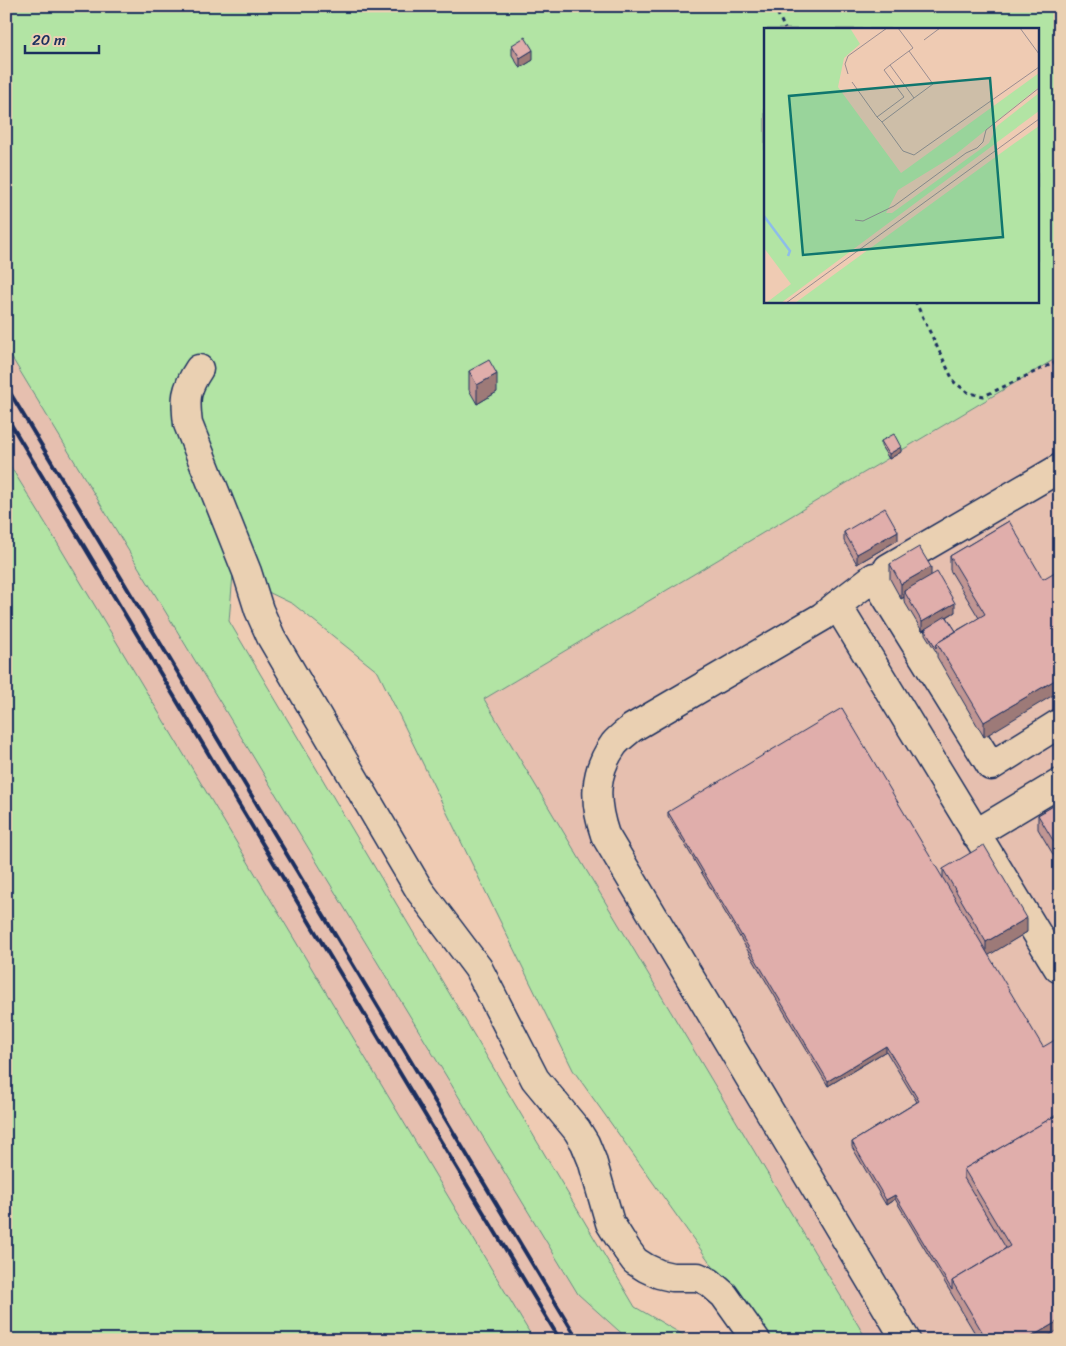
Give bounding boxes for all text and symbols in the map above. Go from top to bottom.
scale bar [25,22,99,54]
text: 20 m [32,27,66,53]
inset map [764,28,1038,302]

